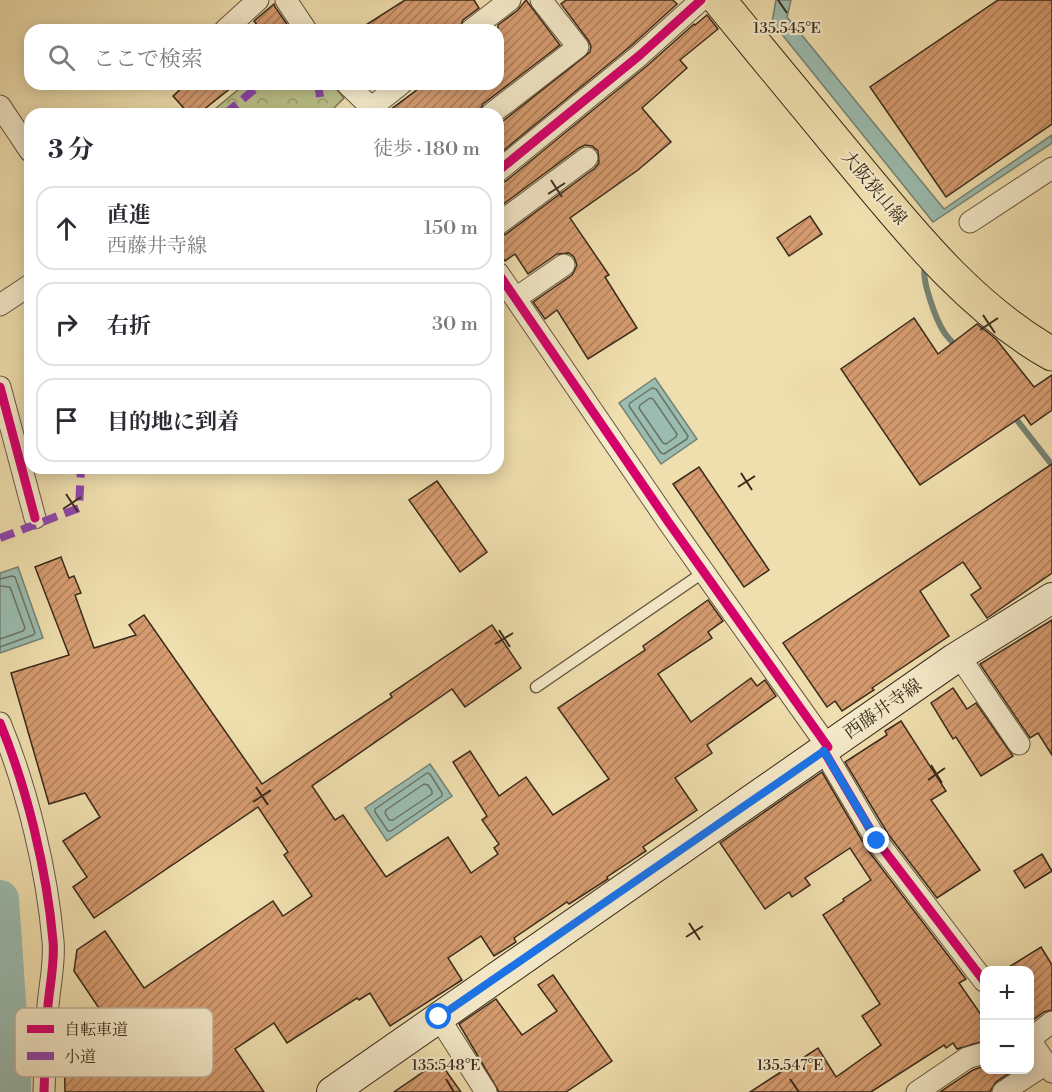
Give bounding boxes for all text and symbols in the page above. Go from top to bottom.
text: 135.545°E [753,19,821,38]
search box [24,24,504,90]
icon: search [45,41,78,74]
text: ここで検索 [93,46,203,73]
text: 3 分 [48,134,94,166]
text: 徒歩 · 180 m [373,137,480,162]
street label: 大阪狭山線 [836,146,912,230]
text: 直進 [107,202,151,229]
icon: ahead [50,212,83,245]
text: 150 m [423,216,478,241]
text: 西藤井寺線 [107,234,207,259]
icon: right [50,308,83,341]
text: 30 m [432,312,478,337]
text: 右折 [107,313,151,340]
icon: arrive [50,404,83,437]
text: 目的地に到着 [107,409,239,436]
street label: 西藤井寺線 [840,674,926,744]
route end [863,827,889,853]
map controls [980,966,1034,1074]
button: + [980,966,1034,1020]
route start [425,1003,451,1029]
legend [15,1008,213,1077]
text: 自転車道 [64,1020,128,1040]
button: − [980,1020,1034,1074]
text: 小道 [64,1047,96,1067]
text: 135.548°E [412,1056,480,1075]
text: 135.547°E [757,1056,823,1075]

